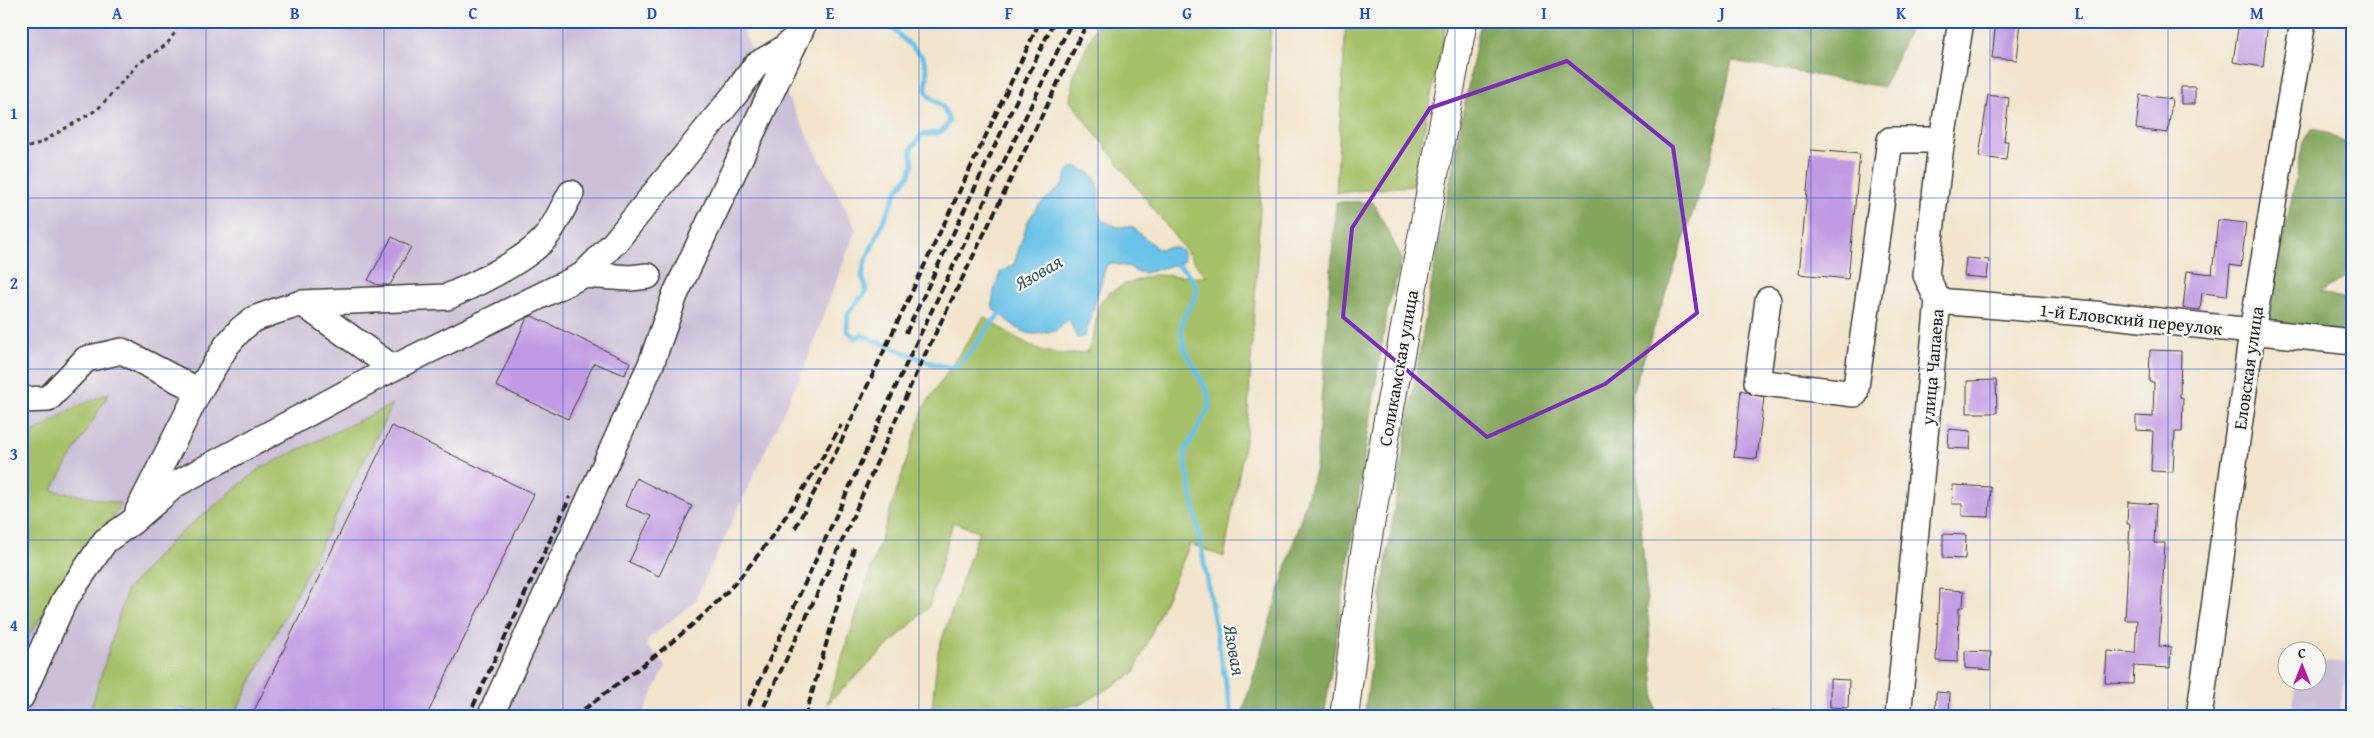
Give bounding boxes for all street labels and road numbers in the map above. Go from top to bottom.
street label: Соликамская улица [1371,287,1425,448]
street label: 1-й Еловский переулок [2038,296,2224,342]
street label: Еловская улица [2226,304,2270,432]
street label: улица Чапаева [1913,307,1951,427]

